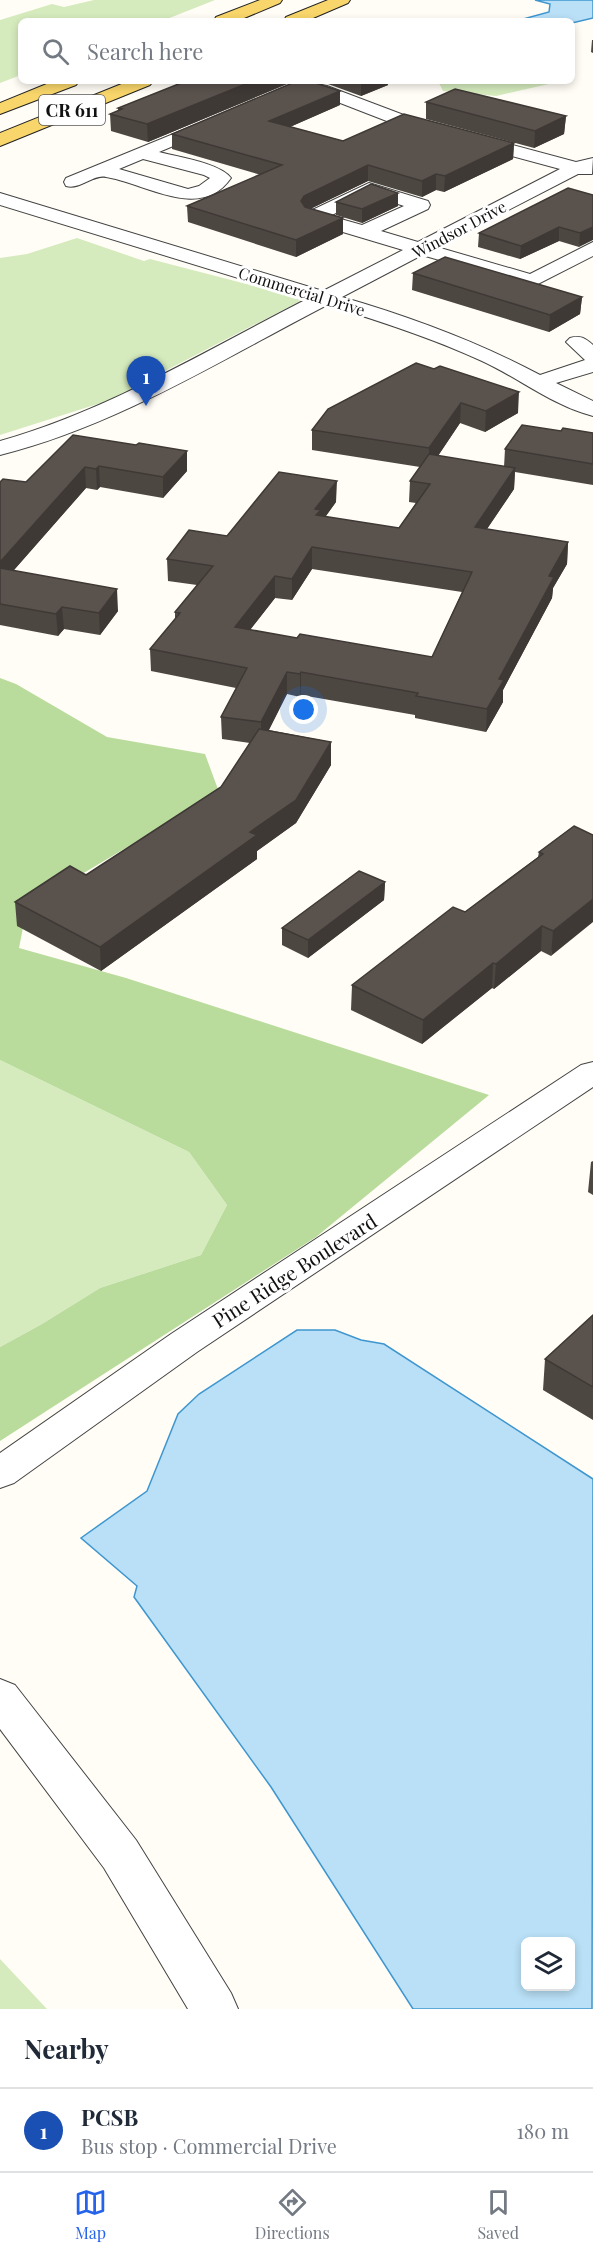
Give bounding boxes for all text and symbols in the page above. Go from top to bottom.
search box [18,18,575,84]
icon: search [39,35,72,68]
text: Search here [87,36,203,66]
road number: CR 611 [39,95,105,125]
street label: Windsor Drive [408,195,510,263]
street label: Commercial Drive [236,262,368,320]
pin: 1 [126,356,166,406]
your location [289,695,318,724]
street label: Pine Ridge Boulevard [207,1207,382,1333]
map controls [521,1937,575,1991]
button: layers [521,1937,575,1991]
text: Nearby [24,2031,109,2066]
text: PCSB [81,2102,138,2132]
text: 1 [40,2117,47,2144]
text: 180 m [516,2117,569,2144]
text: Bus stop · Commercial Drive [81,2132,337,2159]
tab: Map [74,2186,107,2243]
tab: Directions [255,2186,330,2243]
tab: Saved [477,2186,519,2243]

